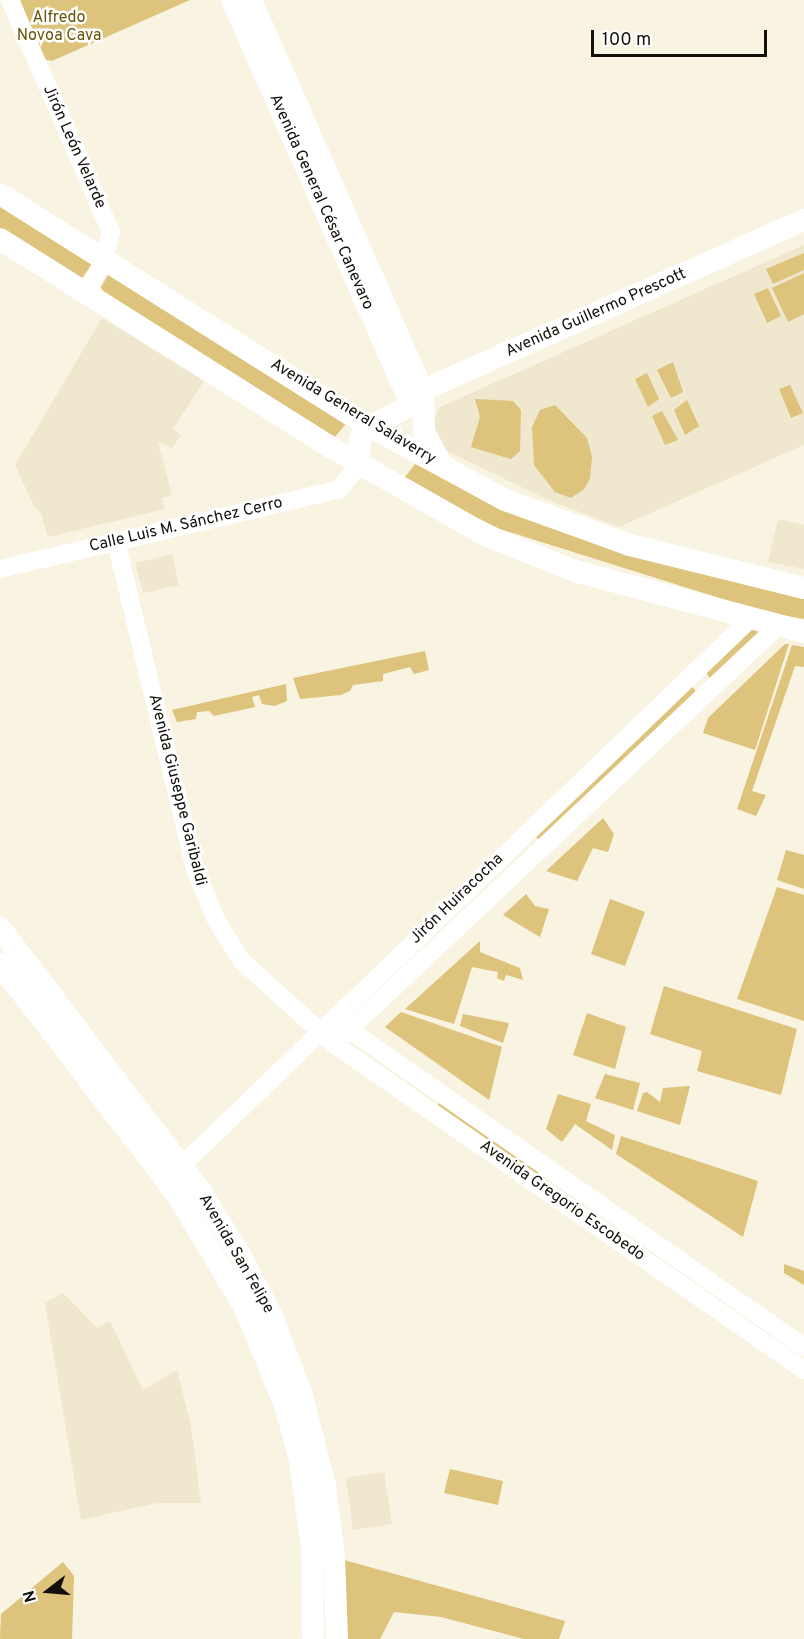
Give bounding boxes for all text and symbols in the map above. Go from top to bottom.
park label: Alfredo Novoa Cava [17,8,101,46]
scale bar [594,18,770,56]
text: 100 m [602,29,651,52]
street label: Jirón León Velarde [38,82,110,212]
street label: Avenida General César Canevaro [265,91,377,313]
street label: Avenida Guillermo Prescott [503,264,689,362]
street label: Avenida General Salaverry [267,355,439,469]
street label: Calle Luis M. Sánchez Cerro [87,493,285,557]
street label: Avenida Giuseppe Garibaldi [144,692,210,888]
street label: Jirón Huiracocha [406,850,508,948]
street label: Avenida Gregorio Escobedo [476,1137,648,1265]
street label: Avenida San Felipe [194,1191,278,1317]
north arrow [18,1561,78,1621]
text: N [19,1588,42,1604]

